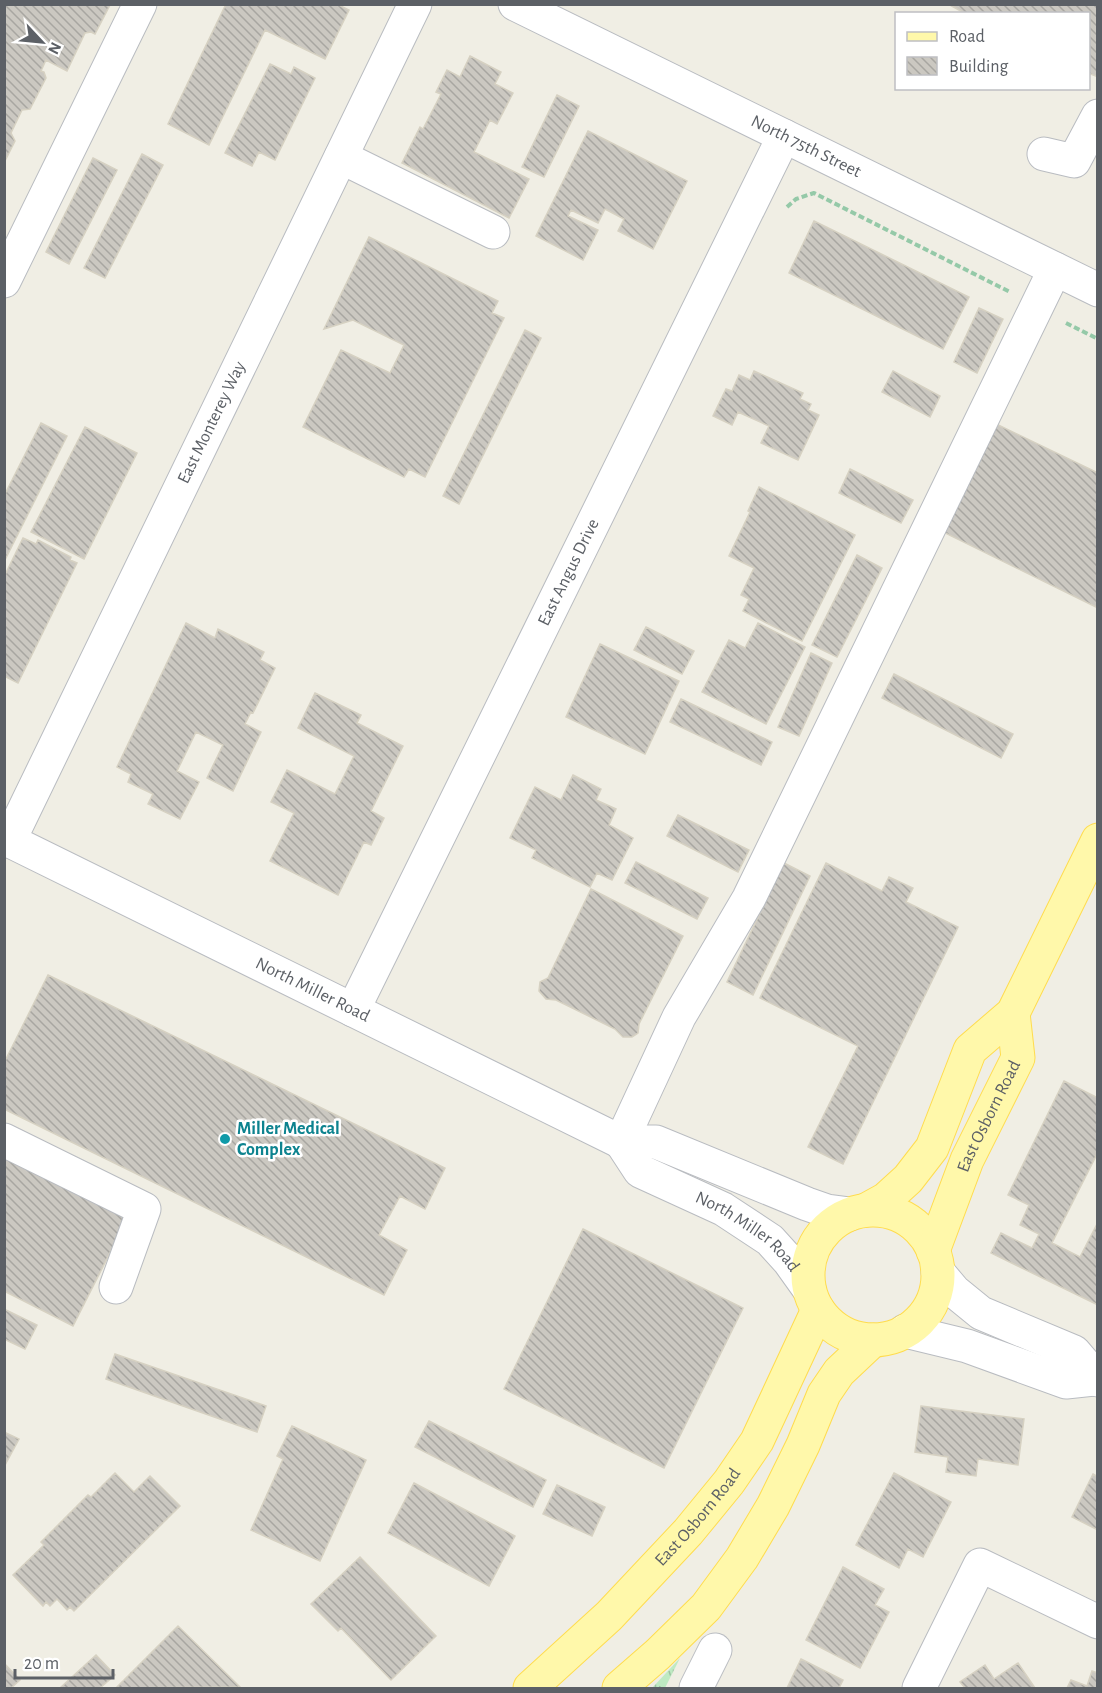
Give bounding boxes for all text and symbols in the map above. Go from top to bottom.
north arrow [12,12,72,72]
legend [895,12,1090,90]
text: Road [949,28,985,46]
text: N [45,40,64,57]
text: Building [949,58,1009,76]
street label: North 75th Street [748,112,864,181]
street label: East Monterey Way [175,358,249,487]
street label: East Angus Drive [535,516,603,629]
street label: North Miller Road [253,954,373,1026]
street label: East Osborn Road [954,1058,1024,1175]
place label: Miller Medical Complex [237,1120,340,1159]
marker: Miller Medical Complex [218,1132,232,1146]
street label: North Miller Road [692,1189,803,1275]
street label: East Osborn Road [652,1465,744,1570]
scale bar [15,1642,112,1680]
text: 20 m [24,1655,59,1673]

